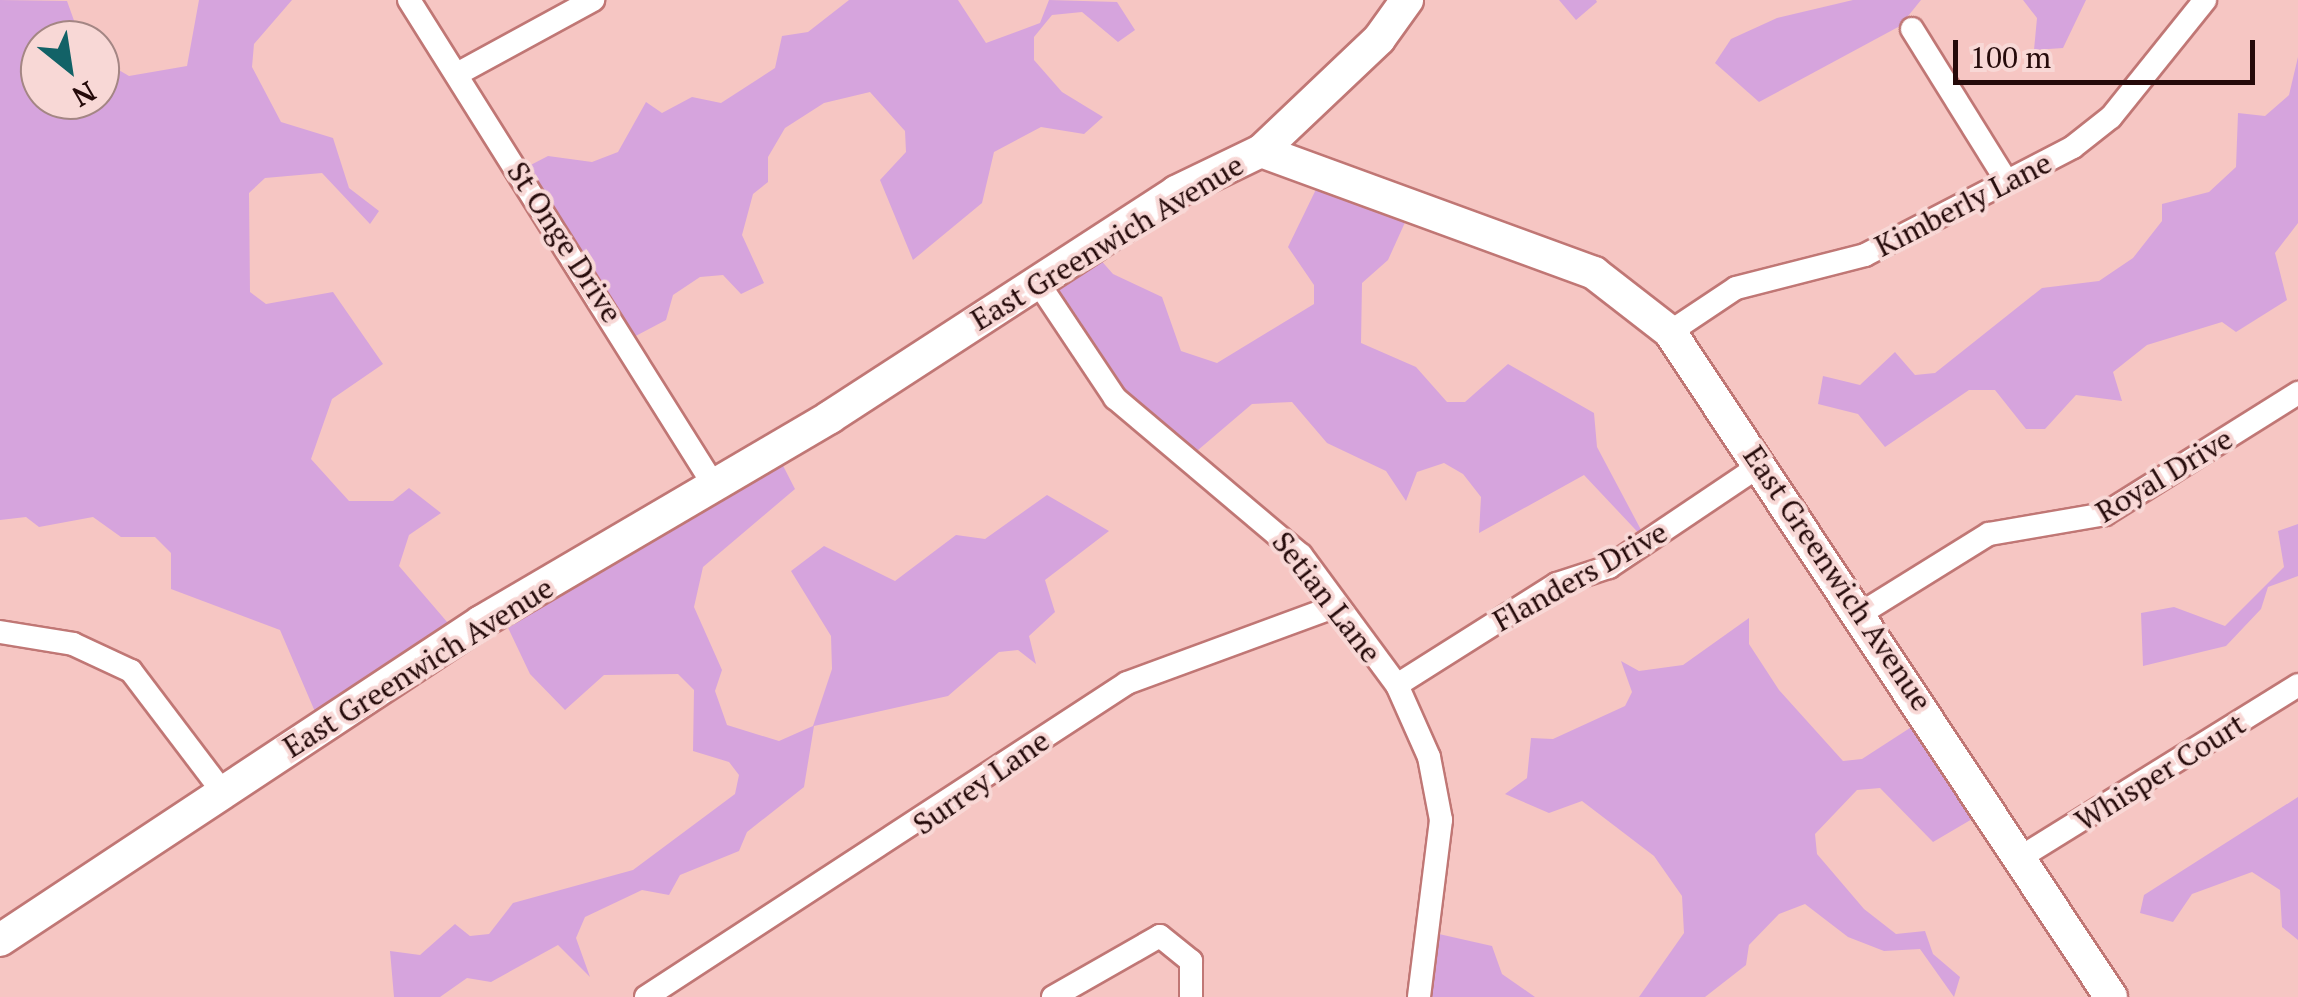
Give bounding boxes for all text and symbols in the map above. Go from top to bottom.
north arrow [20,20,120,120]
scale bar [1958,20,2260,82]
text: 100 m [1970,37,2051,77]
text: N [66,73,103,116]
street label: Kimberly Lane [1869,144,2057,264]
street label: East Greenwich Avenue [964,146,1250,338]
street label: St Onge Drive [500,155,630,329]
street label: Royal Drive [2089,420,2239,530]
street label: East Greenwich Avenue [1736,439,1940,717]
street label: Flanders Drive [1487,513,1673,639]
street label: Setian Lane [1265,524,1389,670]
street label: East Greenwich Avenue [276,569,560,765]
street label: Whisper Court [2068,705,2252,839]
street label: Surrey Lane [906,722,1056,842]

